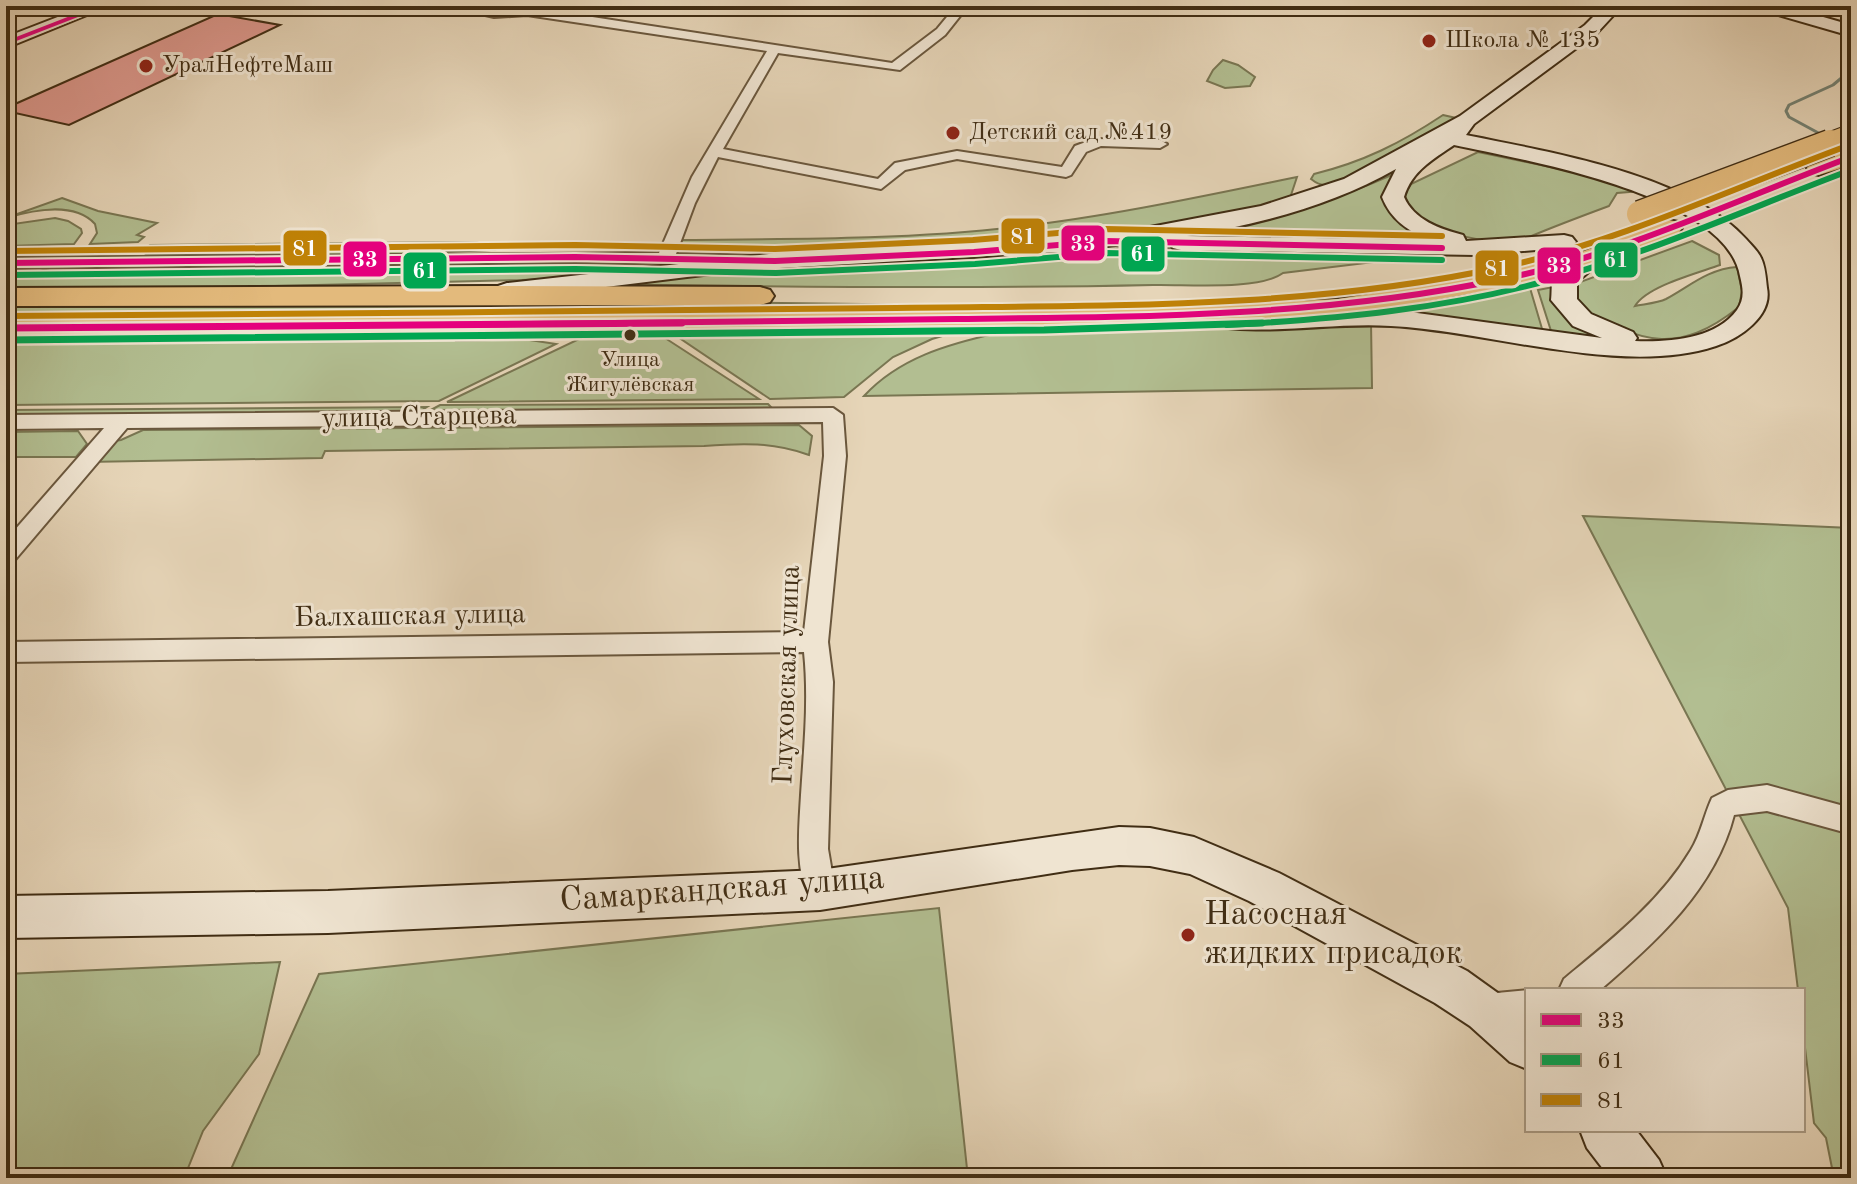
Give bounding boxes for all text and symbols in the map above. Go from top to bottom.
place label: Школа № 135 [1445,29,1600,53]
marker: Школа № 135 [1420,32,1438,50]
place label: УралНефтеМаш [162,54,333,78]
marker: УралНефтеМаш [137,57,155,75]
place label: Детский сад №419 [969,121,1172,145]
marker: Детский сад №419 [944,124,962,142]
line badge: 81 [1000,217,1046,255]
line badge: 33 [1060,224,1106,262]
text: 81 [1010,227,1036,249]
line badge: 81 [282,229,328,267]
text: 33 [1070,234,1096,256]
line badge: 61 [1120,235,1166,273]
text: 81 [292,239,318,261]
line badge: 33 [342,240,388,278]
line badge: 61 [1593,241,1639,279]
text: 61 [1130,244,1156,266]
line badge: 33 [1536,246,1582,285]
line badge: 81 [1474,249,1520,287]
text: 33 [352,250,378,272]
text: 61 [1603,250,1629,272]
line badge: 61 [402,251,448,290]
text: 33 [1546,256,1572,278]
text: 81 [1484,259,1510,281]
text: 61 [412,261,438,283]
marker: Улица Жигулёвская [622,327,638,343]
place label: Улица Жигулёвская [566,349,694,396]
street label: улица Старцева [321,402,517,434]
street label: Глуховская улица [770,565,806,785]
street label: Балхашская улица [294,601,526,633]
street label: Самаркандская улица [558,862,886,918]
place label: Насосная жидких присадок [1204,898,1463,971]
marker: Насосная жидких присадок [1179,926,1197,944]
legend [1525,988,1805,1132]
text: 33 [1597,1010,1625,1034]
text: 61 [1597,1050,1625,1074]
text: 81 [1597,1090,1625,1114]

